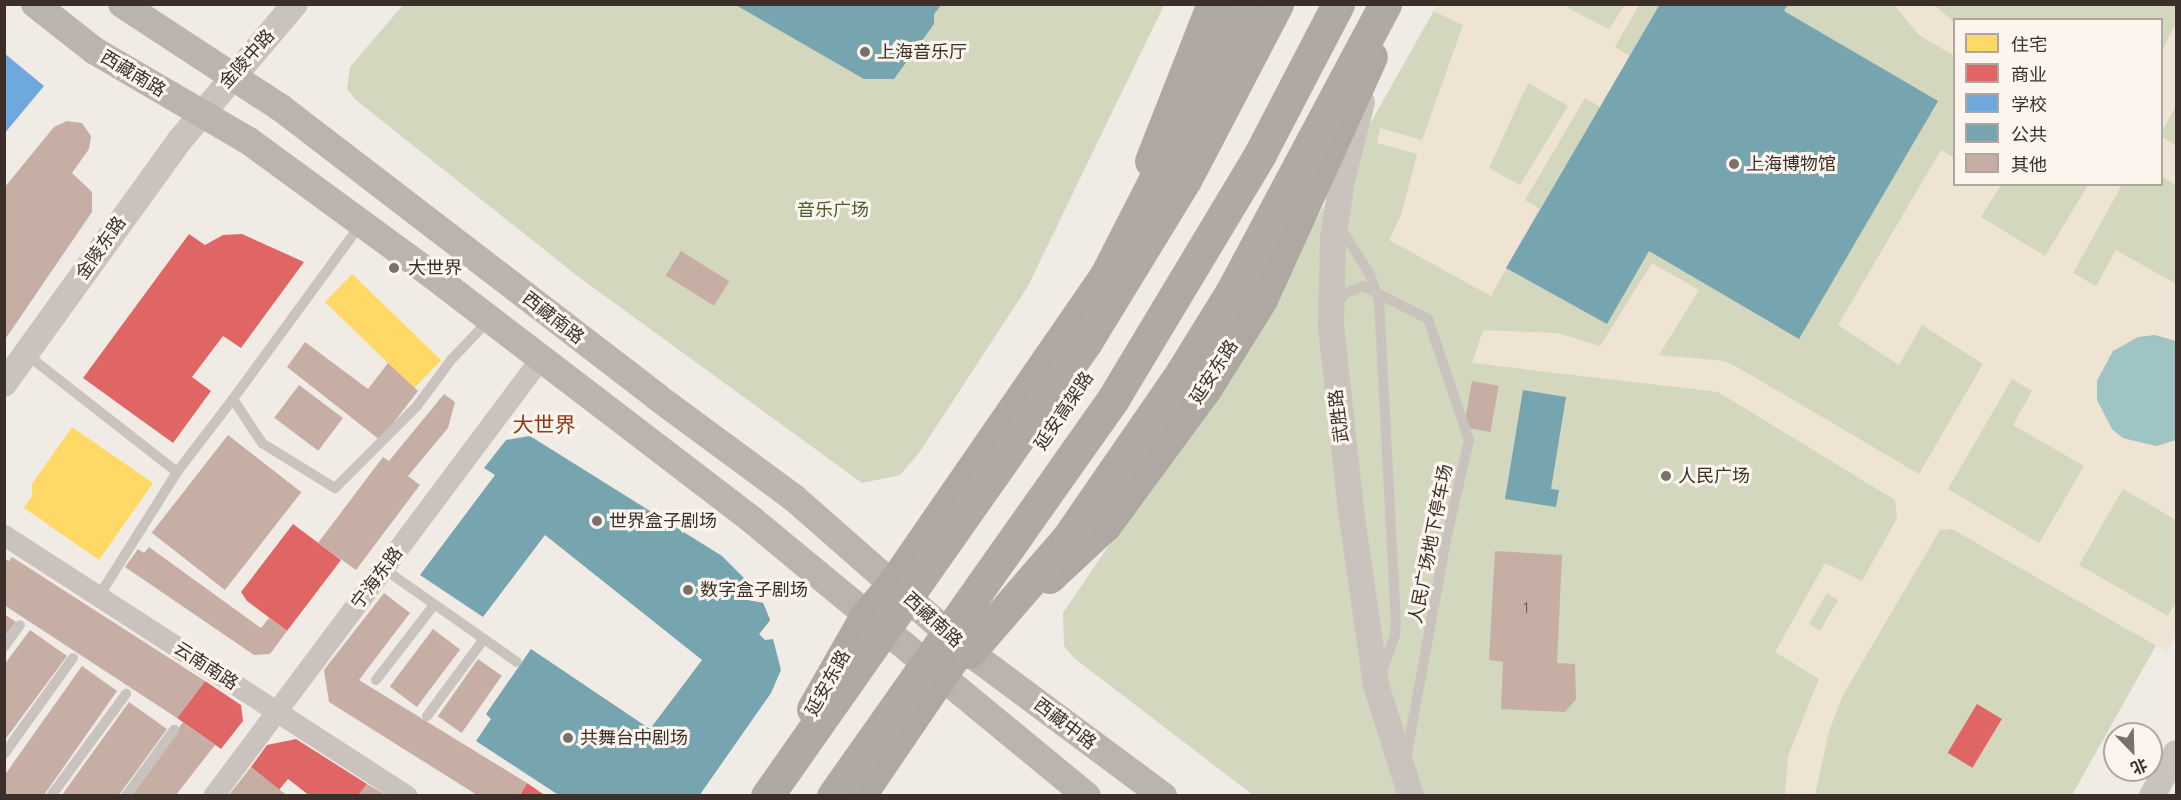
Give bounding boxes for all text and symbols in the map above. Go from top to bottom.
legend [1953,18,2163,186]
street label: 金陵中路 [215,25,279,93]
text: 住宅 [2011,33,2047,56]
place label: 上海音乐厅 [877,41,967,63]
marker: 上海音乐厅 [858,45,872,59]
street label: 西藏南路 [97,46,169,102]
text: 商业 [2011,63,2047,86]
text: 学校 [2011,93,2047,116]
text: 公共 [2011,123,2047,146]
place label: 上海博物馆 [1746,153,1836,175]
text: 其他 [2011,153,2047,176]
marker: 上海博物馆 [1727,157,1741,171]
park label: 音乐广场 [797,199,869,221]
street label: 金陵东路 [72,212,130,284]
place label: 大世界 [408,257,462,279]
marker: 大世界 [385,259,403,277]
street label: 西藏南路 [518,287,588,349]
street label: 延安东路 [1185,336,1243,408]
street label: 延安高架路 [1030,368,1098,454]
street label: 武胜路 [1325,388,1353,444]
district label: 大世界 [513,411,575,437]
street label: 人民广场地下停车场 [1405,462,1457,626]
place label: 人民广场 [1678,465,1750,487]
marker: 人民广场 [1659,469,1673,483]
place label: 世界盒子剧场 [609,510,717,532]
marker: 世界盒子剧场 [590,514,604,528]
street label: 宁海东路 [347,543,407,613]
place label: 数字盒子剧场 [700,579,808,601]
marker: 数字盒子剧场 [681,583,695,597]
street label: 西藏南路 [899,588,967,652]
house number: 1 [1523,599,1529,617]
street label: 云南南路 [170,637,242,695]
street label: 延安东路 [801,646,855,720]
street label: 西藏中路 [1030,694,1100,754]
north arrow [2103,722,2163,782]
place label: 共舞台中剧场 [580,727,688,749]
marker: 共舞台中剧场 [561,731,575,745]
text: 北 [2128,754,2151,779]

